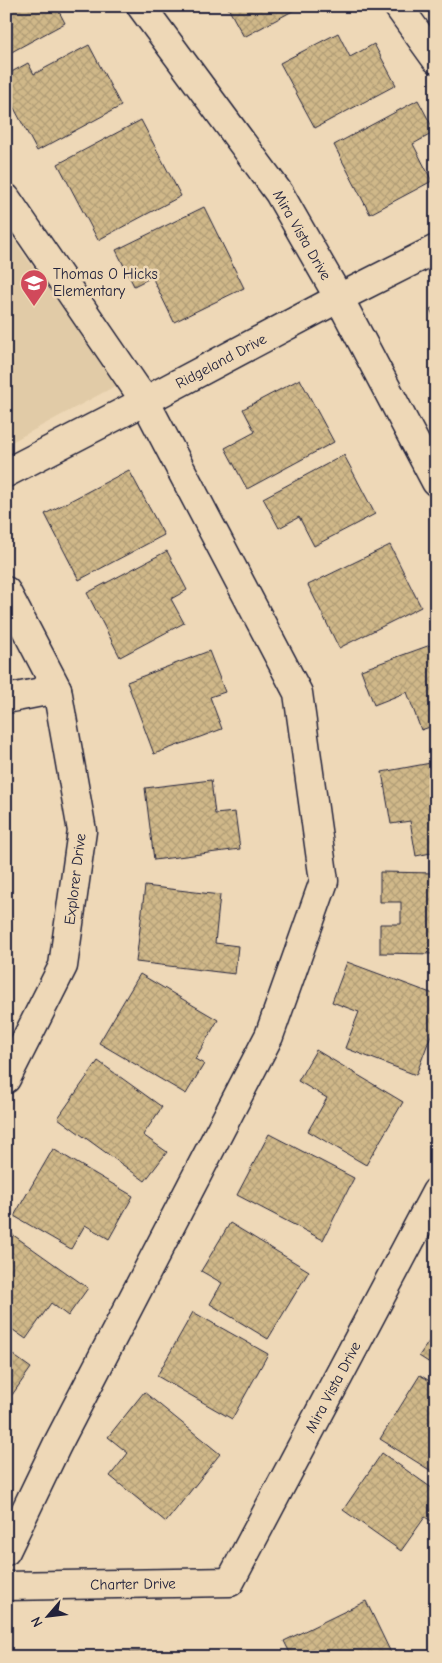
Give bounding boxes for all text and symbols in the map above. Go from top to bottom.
street label: Mira Vista Drive [269,187,335,284]
place label: Thomas O Hicks Elementary [53,265,158,300]
school or university icon: Thomas O Hicks Elementary [19,268,49,307]
street label: Ridgeland Drive [172,329,270,392]
street label: Explorer Drive [60,832,90,926]
street label: Mira Vista Drive [301,1338,365,1436]
street label: Charter Drive [90,1574,176,1594]
north arrow [22,1590,72,1640]
text: N [27,1614,47,1630]

